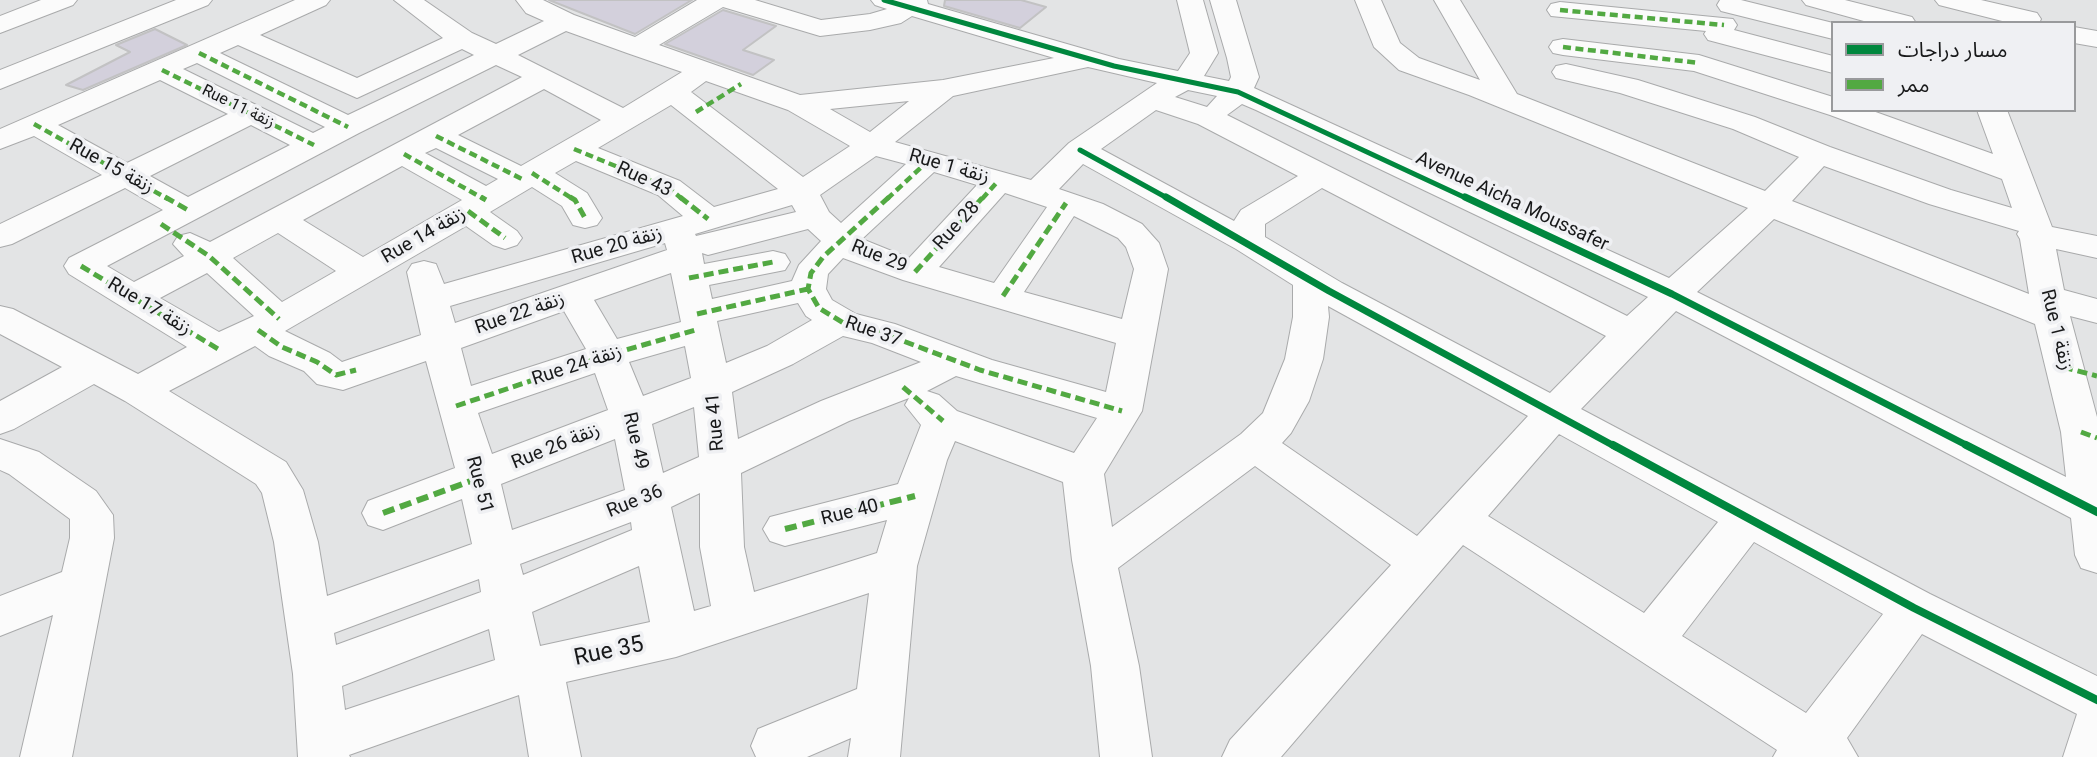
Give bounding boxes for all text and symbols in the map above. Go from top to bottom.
legend [1831,21,2076,112]
text: مسار دراجات [1898,38,2007,62]
text: ممر [1898,73,1929,97]
street label: Rue 11 زنقة [199,81,277,133]
street label: Rue 15 زنقة [65,134,157,200]
street label: Rue 1 زنقة [906,145,992,189]
street label: Avenue Aicha Moussafer [1412,147,1612,257]
street label: Rue 43 [613,157,675,203]
street label: Rue 28 [929,197,985,255]
street label: Rue 14 زنقة [378,203,470,269]
street label: Rue 20 زنقة [569,222,665,270]
street label: Rue 29 [848,236,910,278]
street label: Rue 17 زنقة [103,273,195,341]
street label: Rue 1 زنقة [2035,287,2077,373]
street label: Rue 22 زنقة [472,288,568,340]
street label: Rue 37 [842,312,904,352]
street label: Rue 24 زنقة [529,341,625,391]
street label: Rue 41 [702,392,730,452]
street label: Rue 49 [617,410,653,472]
street label: Rue 26 زنقة [509,419,603,475]
street label: Rue 51 [460,454,498,516]
street label: Rue 36 [604,481,666,523]
street label: Rue 40 [819,495,881,531]
street label: Rue 35 [572,631,646,673]

